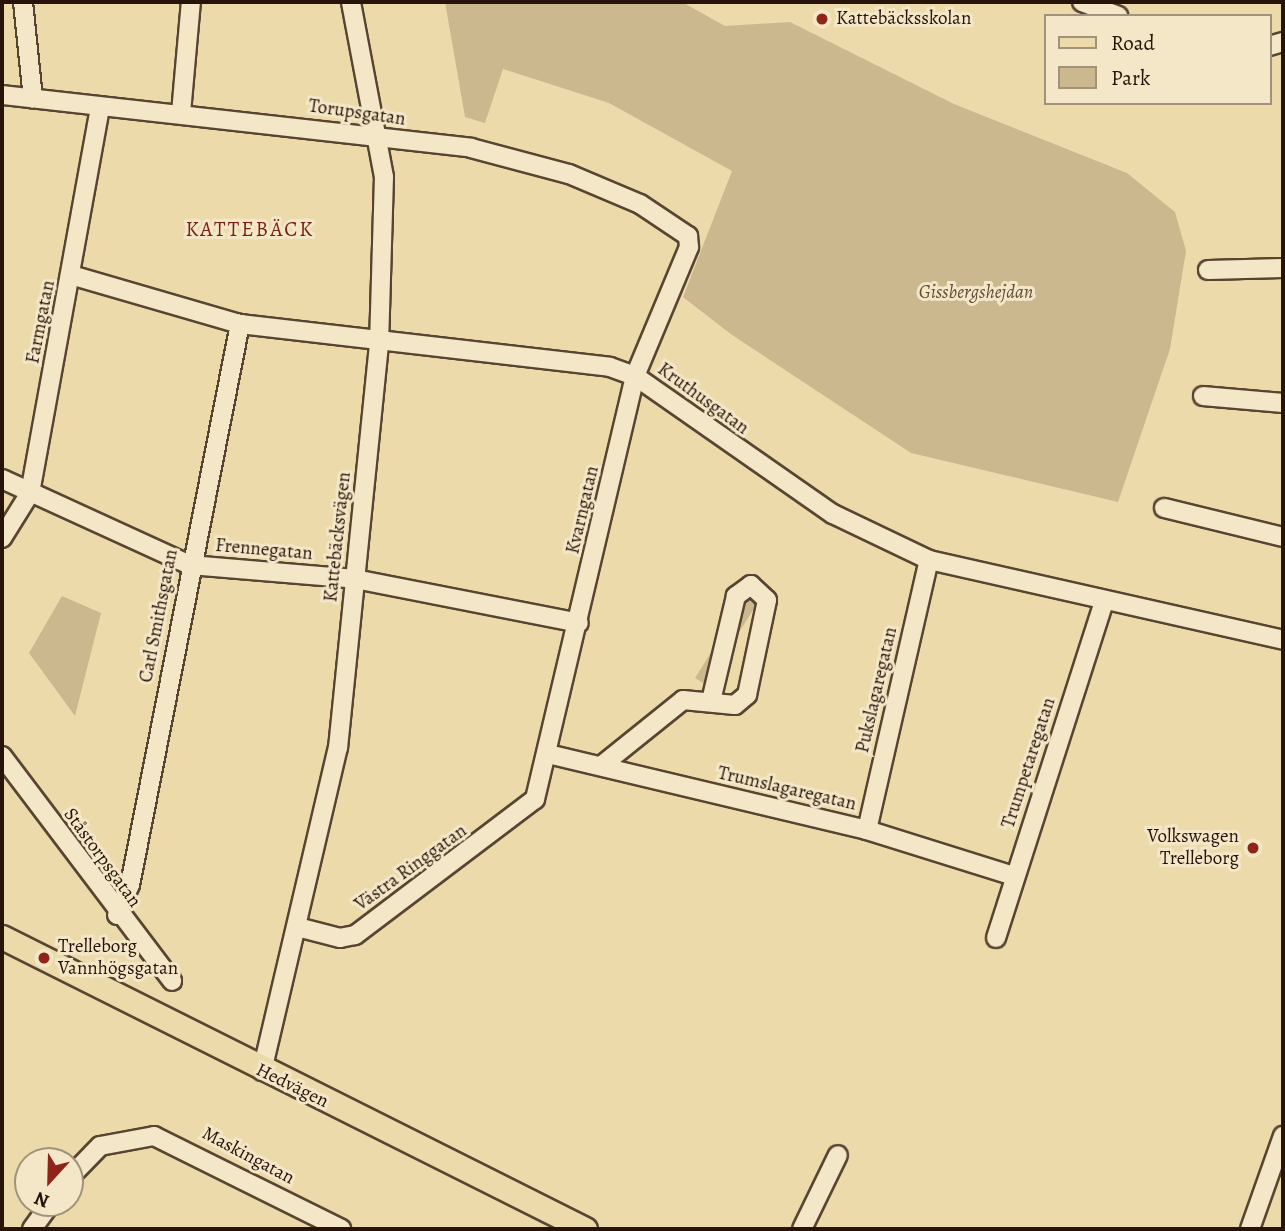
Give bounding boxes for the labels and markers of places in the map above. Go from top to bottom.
place label: Kattebäcksskolan [836,8,971,30]
marker: Kattebäcksskolan [814,11,830,27]
place label: Volkswagen Trelleborg [1147,826,1239,870]
marker: Volkswagen Trelleborg [1245,840,1261,856]
place label: Trelleborg Vannhögsgatan [58,936,178,980]
marker: Trelleborg Vannhögsgatan [36,950,52,966]

